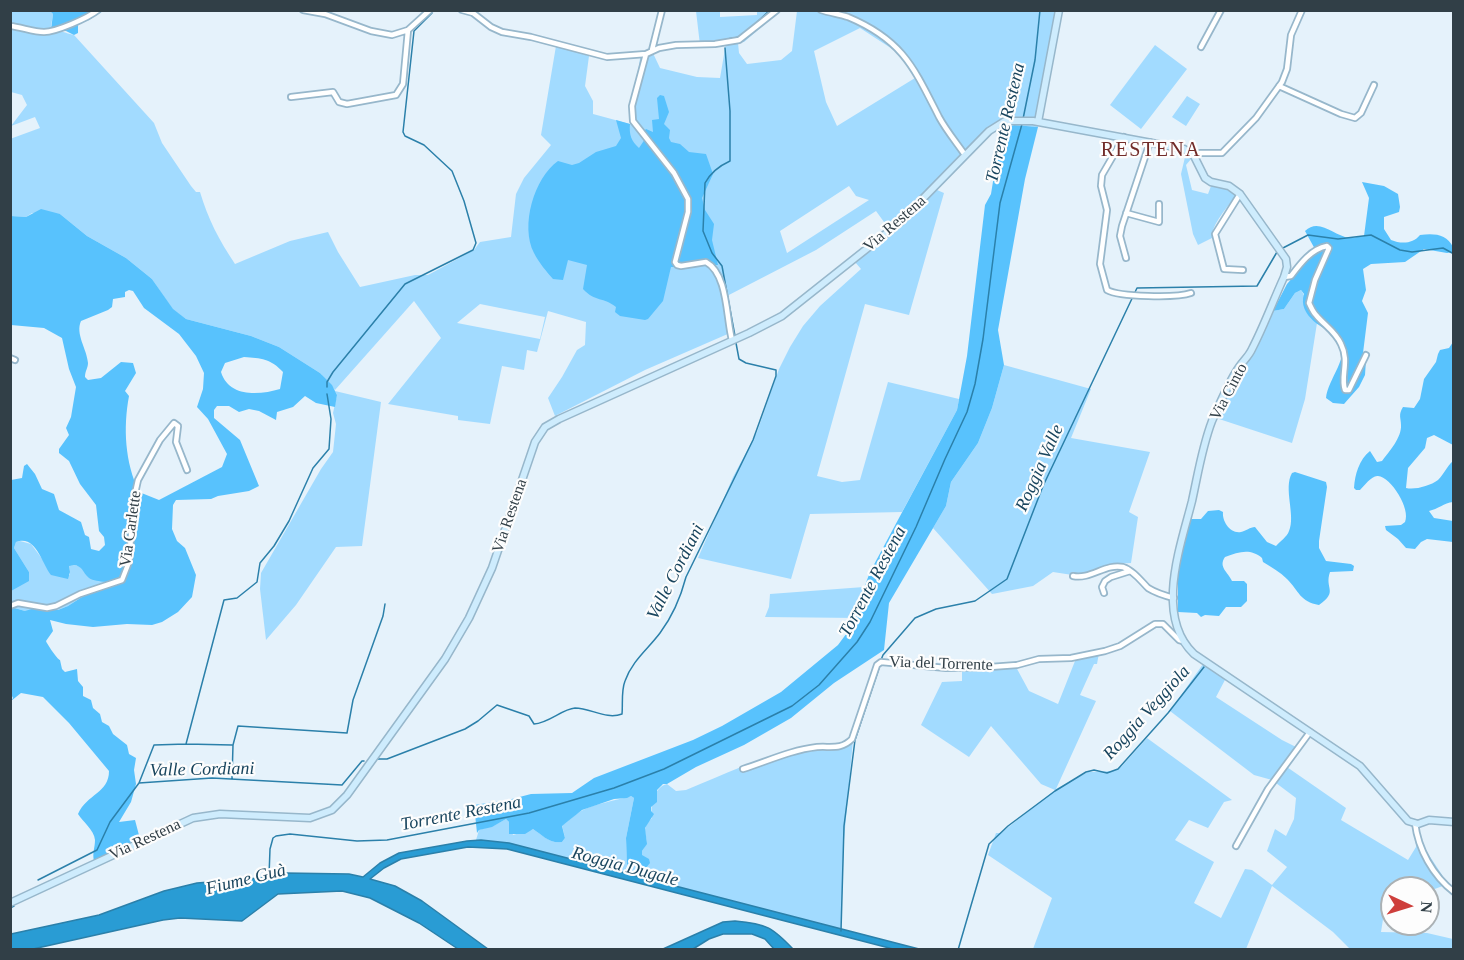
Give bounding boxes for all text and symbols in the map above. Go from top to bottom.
water label: Torrente Restena [982,61,1030,185]
district label: RESTENA [1101,139,1201,163]
street label: Via Restena [860,192,930,256]
street label: Via Cinto [1206,360,1252,424]
water label: Roggia Valle [1011,421,1069,515]
street label: Via Restena [488,477,532,555]
street label: Via Carlette [116,490,146,568]
water label: Valle Cordiani [643,520,709,624]
water label: Torrente Restena [835,523,911,641]
street label: Via del Torrente [889,653,993,675]
water label: Roggia Veggiola [1099,661,1195,765]
water label: Valle Cordiani [149,758,255,782]
water label: Torrente Restena [399,792,523,836]
street label: Via Restena [106,815,184,865]
water label: Roggia Dugale [569,842,681,892]
water label: Fiume Guà [204,860,288,900]
north arrow [1380,876,1440,936]
text: N [1418,901,1435,914]

